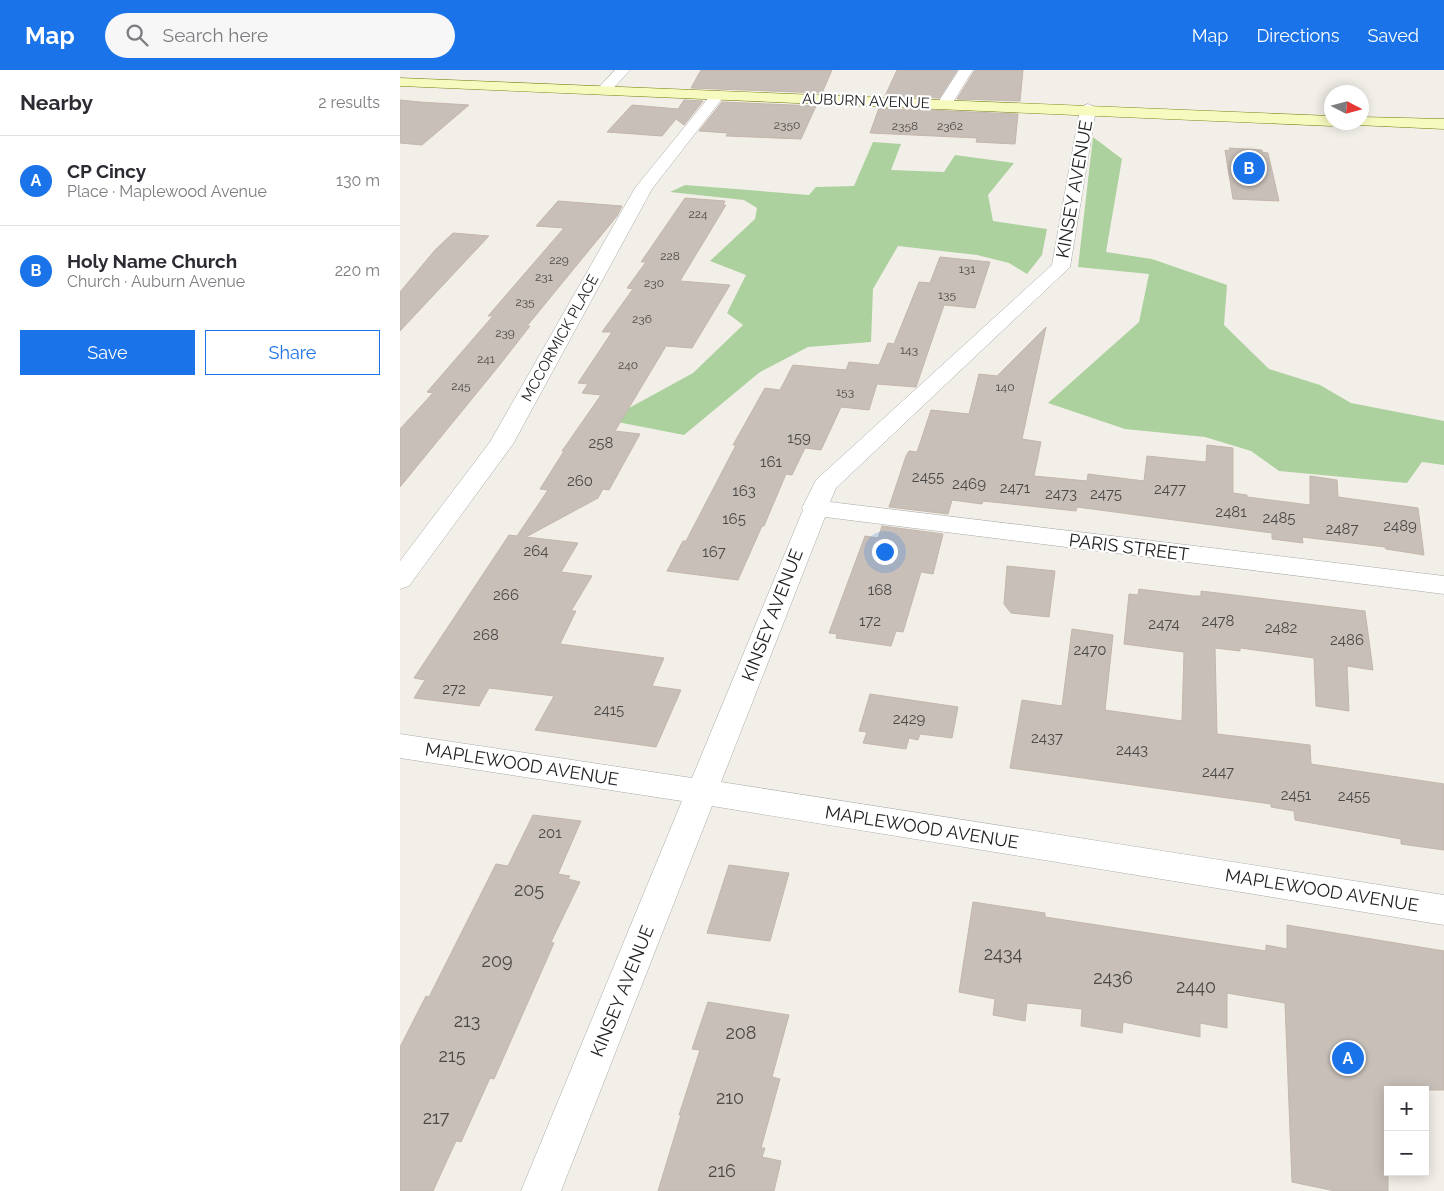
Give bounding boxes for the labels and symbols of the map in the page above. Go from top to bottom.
north arrow [1324,85,1369,130]
street label: AUBURN AVENUE [802,90,930,112]
house number: 2350 [774,118,800,132]
street label: KINSEY AVENUE [1052,118,1096,260]
house number: 2358 [892,119,918,133]
house number: 2362 [937,119,963,133]
pin: B [1233,149,1265,187]
house number: 224 [688,207,708,221]
house number: 228 [660,249,680,263]
house number: 229 [549,253,569,267]
house number: 131 [959,262,975,276]
house number: 231 [535,270,553,284]
street label: MCCORMICK PLACE [518,271,602,405]
house number: 230 [644,276,664,290]
house number: 135 [938,288,956,302]
house number: 235 [515,295,535,309]
house number: 236 [632,312,652,326]
house number: 239 [495,326,515,340]
house number: 143 [900,343,918,357]
house number: 241 [477,352,495,366]
house number: 240 [618,358,638,372]
house number: 245 [451,379,471,393]
house number: 140 [995,380,1015,394]
house number: 153 [836,385,854,399]
house number: 159 [787,429,811,447]
house number: 258 [589,434,614,452]
house number: 161 [760,453,783,471]
house number: 2455 [912,468,944,486]
house number: 260 [567,472,593,490]
house number: 2469 [952,475,986,493]
house number: 2471 [1000,479,1031,497]
house number: 2477 [1154,480,1186,498]
house number: 163 [732,482,756,500]
house number: 2473 [1045,485,1077,503]
house number: 2475 [1090,485,1122,503]
house number: 2481 [1215,503,1247,521]
house number: 2485 [1262,509,1296,527]
house number: 165 [722,510,746,528]
house number: 2489 [1383,517,1417,535]
house number: 2487 [1326,520,1358,538]
street label: PARIS STREET [1068,529,1190,565]
your location [872,539,898,565]
house number: 264 [523,542,549,560]
house number: 167 [702,543,726,561]
street label: KINSEY AVENUE [737,546,807,684]
house number: 168 [868,581,892,599]
house number: 266 [493,586,519,604]
house number: 172 [859,612,881,630]
house number: 2478 [1202,612,1235,630]
house number: 2474 [1148,615,1180,633]
house number: 2482 [1265,619,1298,637]
house number: 268 [473,626,499,644]
house number: 2486 [1330,631,1364,649]
house number: 2470 [1073,641,1107,659]
house number: 272 [442,680,466,698]
house number: 2415 [594,701,624,719]
house number: 2429 [893,710,926,728]
house number: 2437 [1031,729,1063,747]
street label: MAPLEWOOD AVENUE [424,738,620,790]
house number: 2443 [1116,741,1148,759]
house number: 2447 [1202,763,1234,781]
house number: 2451 [1281,786,1312,804]
house number: 2455 [1338,787,1370,805]
street label: MAPLEWOOD AVENUE [824,801,1020,853]
house number: 201 [538,824,562,842]
street label: MAPLEWOOD AVENUE [1224,864,1420,916]
house number: 205 [514,879,544,900]
street label: KINSEY AVENUE [586,922,658,1060]
house number: 2434 [984,943,1022,964]
house number: 209 [482,950,512,971]
house number: 2436 [1093,967,1133,988]
house number: 2440 [1176,976,1216,997]
house number: 213 [454,1010,480,1031]
house number: 208 [725,1022,757,1043]
pin: A [1332,1039,1364,1077]
house number: 215 [439,1045,466,1066]
house number: 210 [716,1087,744,1108]
house number: 217 [423,1107,450,1128]
house number: 216 [708,1160,736,1181]

